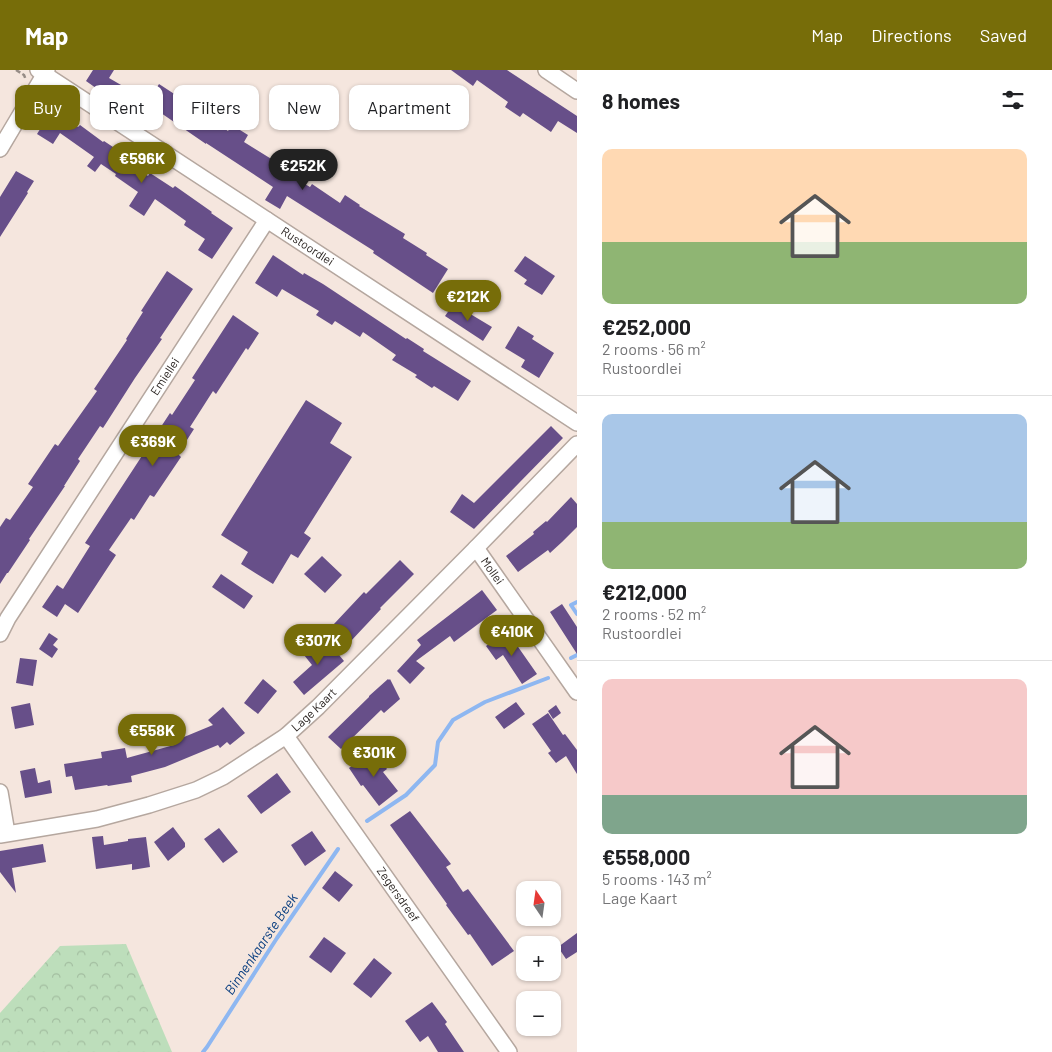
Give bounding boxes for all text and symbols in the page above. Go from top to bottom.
text: Map [25,21,68,50]
text: Map [811,24,843,46]
text: Directions [871,24,952,46]
text: Saved [980,24,1027,46]
chip: Buy [15,85,80,130]
chip: Rent [90,85,163,130]
chip: Filters [173,85,259,130]
chip: New [269,85,339,130]
chip: Apartment [349,85,469,130]
icon: filters [999,86,1027,114]
text: 8 homes [602,88,680,113]
pin: €596K [107,142,177,184]
text: €596K [119,148,165,167]
pin: €252K [268,148,338,191]
text: €252K [280,155,326,174]
icon: home [770,181,860,271]
street label: Rustoordlei [279,223,337,268]
pin: €212K [433,280,503,322]
text: €212K [446,286,490,305]
text: €252,000 [602,314,691,339]
text: 2 rooms · 56 m² [602,339,706,358]
street label: Emiellei [147,355,182,397]
text: Rustoordlei [602,358,682,377]
pin: €369K [118,424,188,467]
text: €369K [130,431,176,450]
icon: home [770,447,860,537]
street label: Mollei [479,554,507,587]
text: €212,000 [602,579,687,604]
text: 2 rooms · 52 m² [602,604,706,623]
pin: €410K [477,614,547,657]
text: €410K [490,621,534,640]
text: Rustoordlei [602,623,682,642]
pin: €307K [283,624,353,666]
text: €307K [295,630,341,649]
street label: Lage Kaart [288,685,339,734]
icon: home [770,712,860,802]
pin: €558K [117,714,187,756]
text: €558K [129,720,175,739]
pin: €301K [339,736,409,778]
text: €301K [352,742,396,761]
text: €558,000 [602,844,690,869]
street label: Zegersdreef [375,864,423,924]
text: 5 rooms · 143 m² [602,869,712,888]
north arrow [516,881,561,926]
map controls [516,881,561,1036]
text: Lage Kaart [602,888,678,907]
water label: Binnenkaarste Beek [220,890,301,998]
button: + [516,936,561,981]
button: − [516,991,561,1036]

